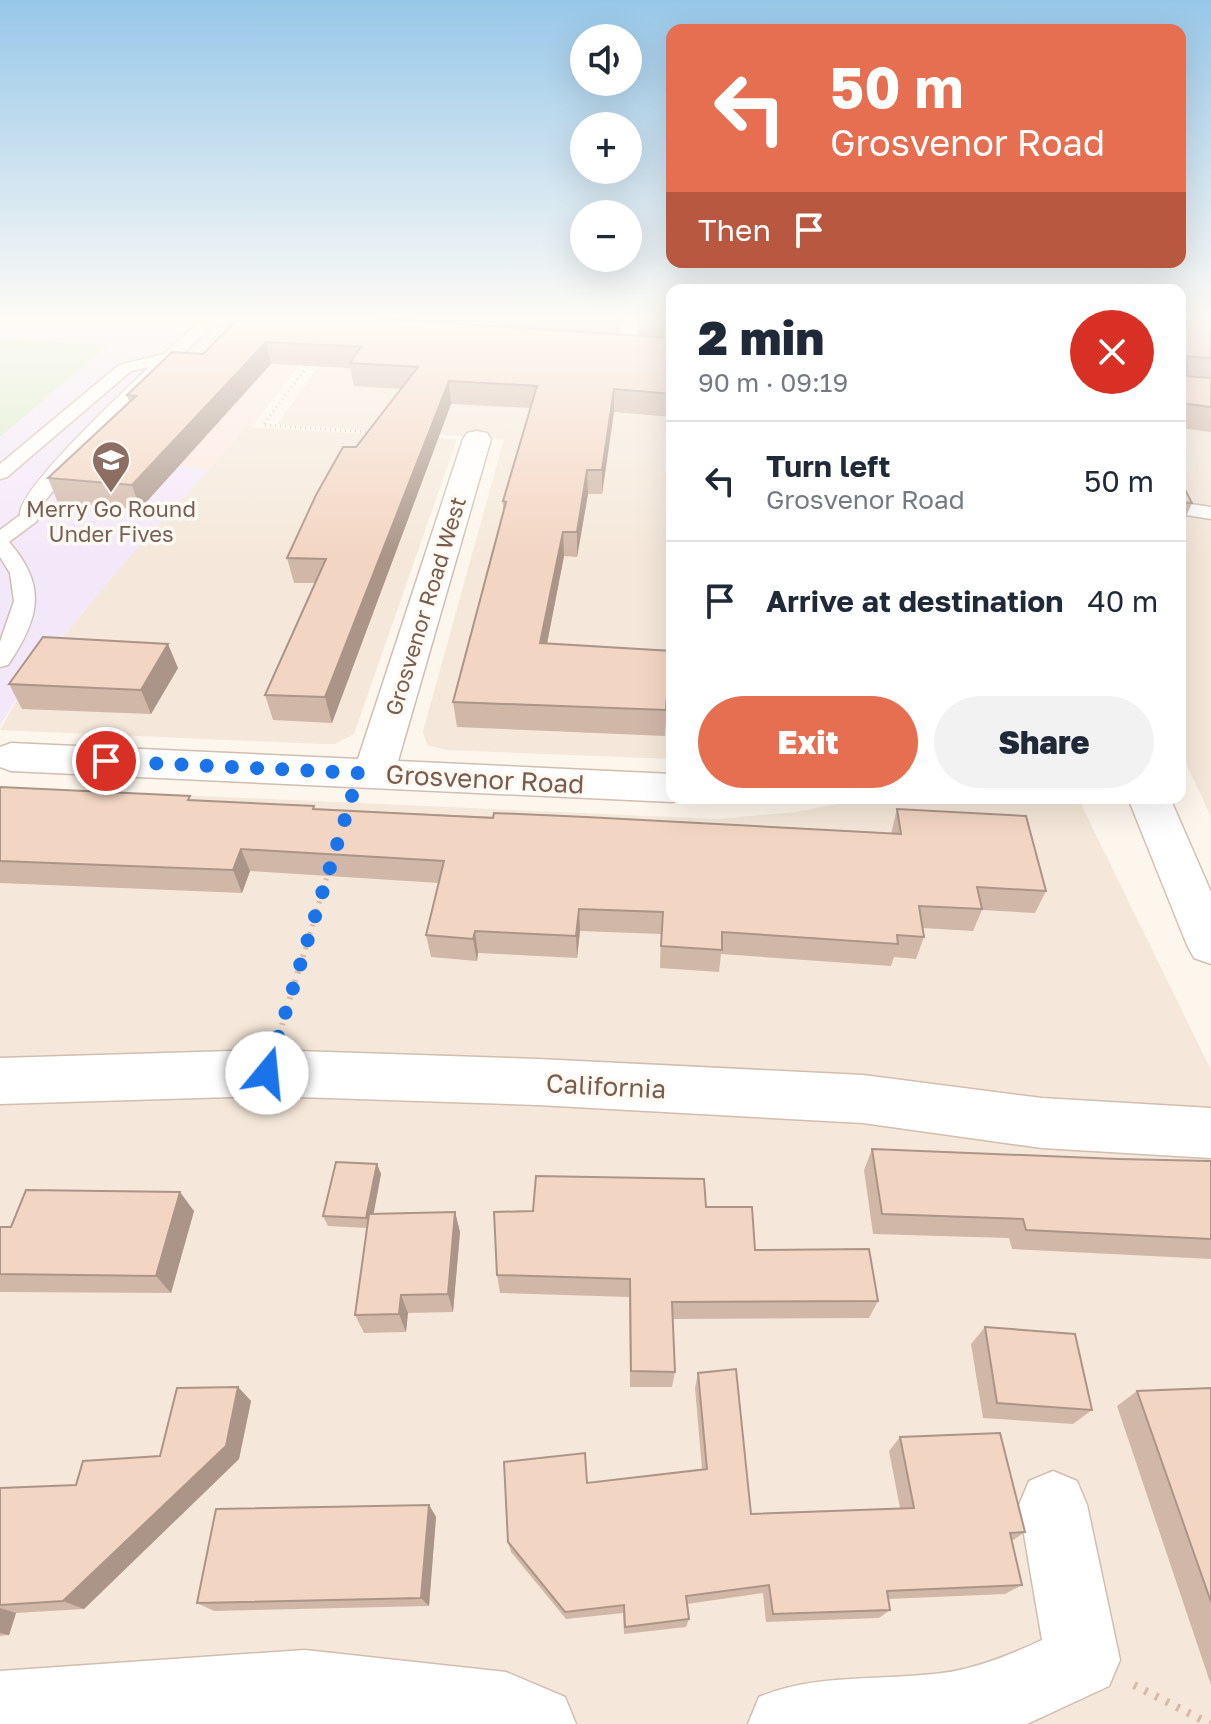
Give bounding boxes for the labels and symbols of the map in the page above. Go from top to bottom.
school or university icon: Merry Go Round Under Fives [90,439,132,494]
street label: Grosvenor Road West [379,493,471,719]
place label: Merry Go Round Under Fives [26,495,196,547]
pin [72,727,140,795]
street label: Grosvenor Road [385,758,585,800]
position arrow [225,1031,309,1115]
street label: California [545,1067,667,1105]

